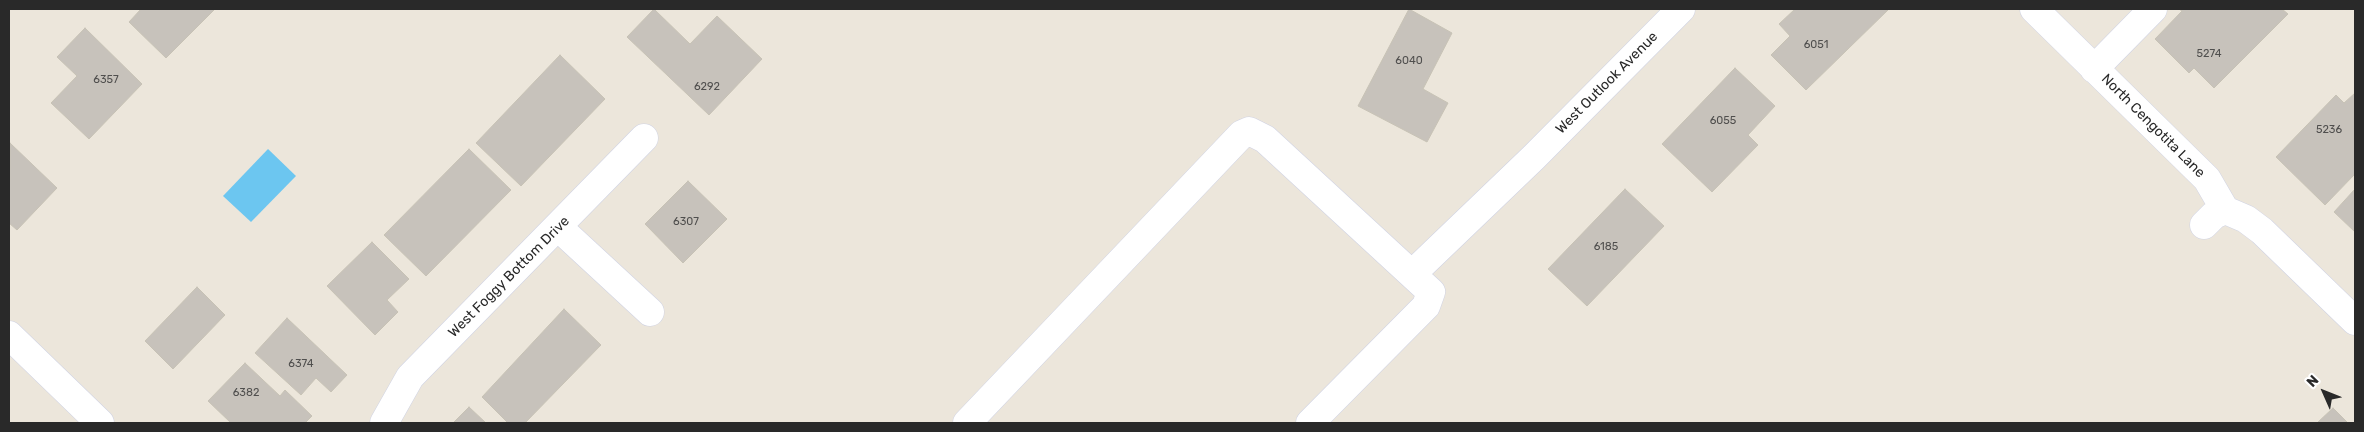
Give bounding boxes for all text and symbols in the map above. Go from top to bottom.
street label: West Outlook Avenue [1553,29,1661,137]
house number: 6051 [1804,38,1828,52]
house number: 5274 [2196,47,2222,61]
house number: 6040 [1395,54,1423,68]
street label: North Cengotita Lane [2098,71,2208,181]
house number: 6357 [93,73,119,87]
house number: 6292 [694,80,720,94]
house number: 6055 [1710,114,1736,128]
house number: 5236 [2316,123,2342,137]
street label: West Foggy Bottom Drive [445,213,573,341]
house number: 6307 [673,215,699,229]
house number: 6185 [1594,240,1618,254]
house number: 6374 [288,357,314,371]
north arrow [2299,367,2349,417]
text: N [2303,372,2322,391]
house number: 6382 [233,386,259,400]

